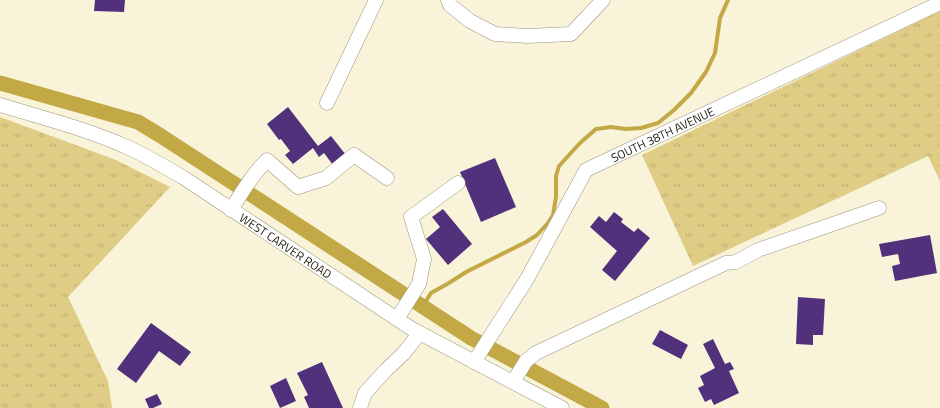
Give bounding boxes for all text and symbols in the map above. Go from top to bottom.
street label: SOUTH 38TH AVENUE [607,101,718,167]
street label: WEST CARVER ROAD [236,208,336,283]

